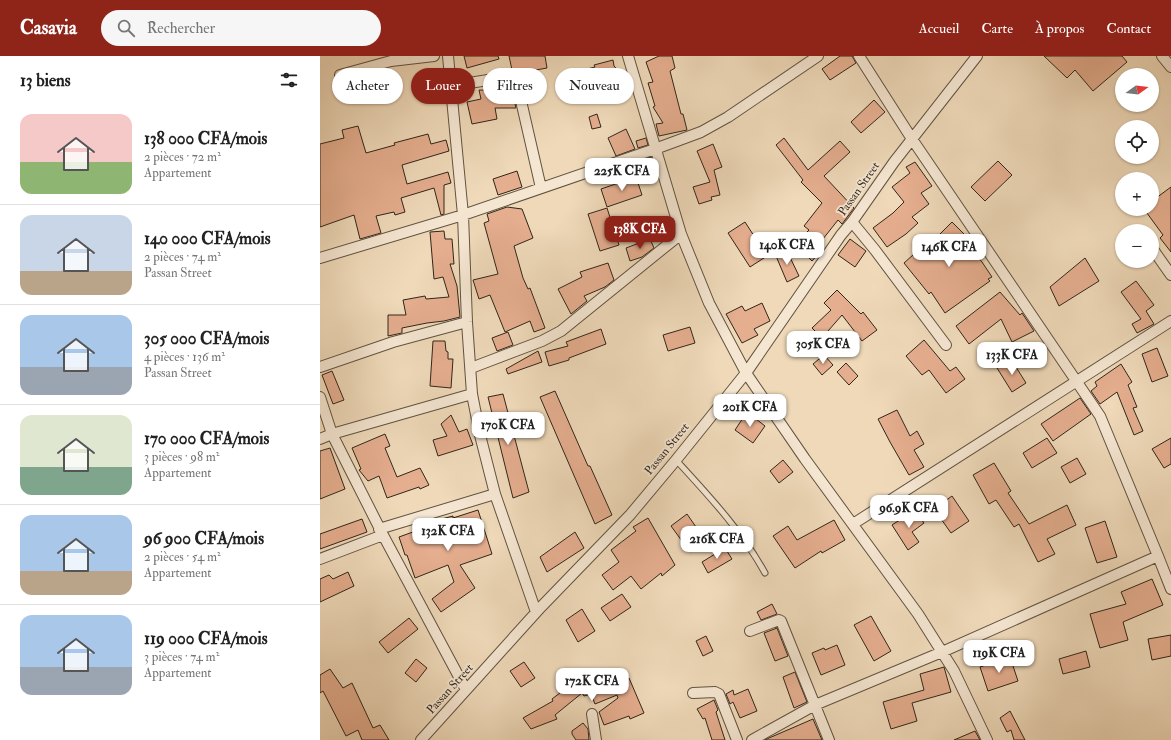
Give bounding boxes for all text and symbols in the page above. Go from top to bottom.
search box [101,10,381,46]
text: Casavia [20,16,77,40]
icon: search [115,17,137,39]
text: Rechercher [147,19,215,38]
text: Accueil [919,20,959,37]
text: Carte [981,20,1013,37]
text: À propos [1035,20,1084,37]
text: Contact [1106,20,1151,37]
chip: Acheter [332,68,403,104]
chip: Louer [411,68,475,104]
chip: Filtres [483,68,547,104]
chip: Nouveau [555,68,634,104]
north arrow [1115,68,1159,112]
map controls [1115,68,1159,268]
icon: filters [278,69,300,91]
text: 13 biens [20,70,71,91]
button: locate [1115,120,1159,164]
text: 138 000 CFA/mois [144,128,267,149]
icon: home [52,130,100,178]
text: 2 pièces · 72 m² [144,149,221,165]
pin: 225K CFA [581,158,663,192]
street label: Passan Street [835,159,883,219]
text: 225K CFA [594,163,650,179]
text: Appartement [144,165,212,181]
button: + [1115,172,1159,216]
pin: 138K CFA [599,216,681,250]
text: 138K CFA [613,221,667,237]
button: − [1115,224,1159,268]
text: 140 000 CFA/mois [144,228,271,249]
icon: home [52,231,100,279]
pin: 140K CFA [746,232,828,266]
pin: 146K CFA [908,234,990,268]
text: 140K CFA [759,237,815,253]
text: 146K CFA [921,239,977,255]
text: 2 pièces · 74 m² [144,249,221,265]
text: Passan Street [144,265,212,281]
text: 305 000 CFA/mois [144,328,269,349]
icon: home [52,331,100,379]
pin: 305K CFA [782,331,864,365]
text: 305K CFA [796,336,850,352]
pin: 133K CFA [971,342,1053,376]
text: 133K CFA [986,347,1038,363]
text: 4 pièces · 136 m² [144,349,225,365]
text: Passan Street [144,365,212,381]
pin: 201K CFA [709,394,791,428]
text: 201K CFA [722,399,778,415]
pin: 170K CFA [467,412,549,446]
text: 170K CFA [481,417,535,433]
street label: Passan Street [642,420,693,478]
text: 170 000 CFA/mois [144,428,269,449]
icon: home [52,431,100,479]
text: 3 pièces · 98 m² [144,449,219,465]
text: Appartement [144,465,212,481]
pin: 96.9K CFA [863,495,955,529]
text: 96.9K CFA [879,500,939,516]
pin: 132K CFA [407,518,489,552]
text: 132K CFA [421,523,475,539]
pin: 216K CFA [676,526,758,560]
text: 96 900 CFA/mois [144,528,264,549]
icon: home [52,531,100,579]
text: 216K CFA [689,531,745,547]
text: 2 pièces · 54 m² [144,549,221,565]
text: Appartement [144,565,212,581]
text: 119 000 CFA/mois [144,628,267,649]
icon: home [52,631,100,679]
pin: 119K CFA [958,640,1040,674]
text: 119K CFA [972,645,1026,661]
text: 3 pièces · 74 m² [144,649,219,665]
street label: Passan Street [424,661,477,717]
text: Appartement [144,665,212,681]
pin: 172K CFA [551,668,633,702]
text: 172K CFA [565,673,619,689]

